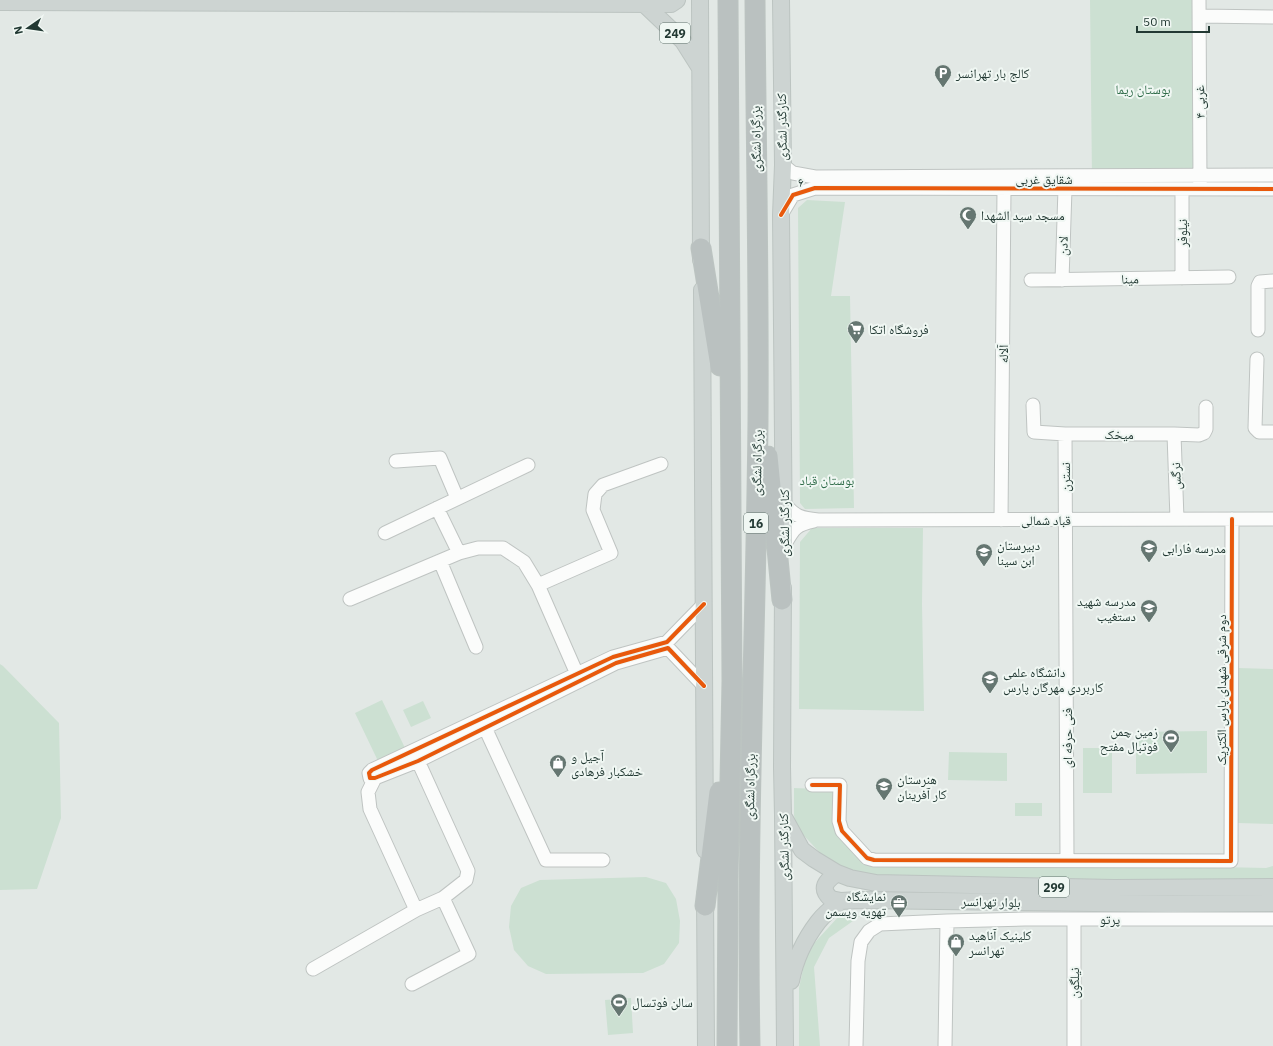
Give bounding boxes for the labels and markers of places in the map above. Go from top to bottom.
parking icon: کالج بار تهرانسر [933,63,953,88]
place label: کالج بار تهرانسر [955,65,1030,83]
mosque icon: مسجد سید الشهدا [958,205,978,230]
place label: مسجد سید الشهدا [981,207,1065,224]
supermarket icon: فروشگاه اتکا [846,319,866,344]
place label: فروشگاه اتکا [869,321,929,338]
place label: دبیرستان ابن سینا [997,537,1040,569]
school or university icon: مدرسه فارابی [1139,538,1159,563]
place label: مدرسه فارابی [1162,540,1226,557]
school or university icon: دبیرستان ابن سینا [974,542,994,567]
place label: مدرسه شهید دستغیب [1077,593,1136,625]
school or university icon: مدرسه شهید دستغیب [1139,598,1159,623]
place label: دانشگاه علمی کاربردی مهرگان پارس [1003,664,1104,696]
school or university icon: دانشگاه علمی کاربردی مهرگان پارس [980,669,1000,694]
place label: زمین چمن فوتبال مفتح [1100,723,1158,756]
sports icon: زمین چمن فوتبال مفتح [1161,728,1181,753]
place label: آجیل و خشکبار فرهادی [571,748,643,780]
shop icon: آجیل و خشکبار فرهادی [548,753,568,778]
place label: هنرستان کار آفرینان [897,771,947,803]
school or university icon: هنرستان کار آفرینان [874,776,894,801]
place label: نمایشگاه تهویه ویسمن [825,888,886,920]
office icon: نمایشگاه تهویه ویسمن [889,893,909,918]
place label: کلینیک آناهید تهرانسر [968,927,1032,959]
shop icon: کلینیک آناهید تهرانسر [946,932,966,957]
sports icon: سالن فوتسال [609,992,629,1017]
place label: سالن فوتسال [632,994,693,1011]

